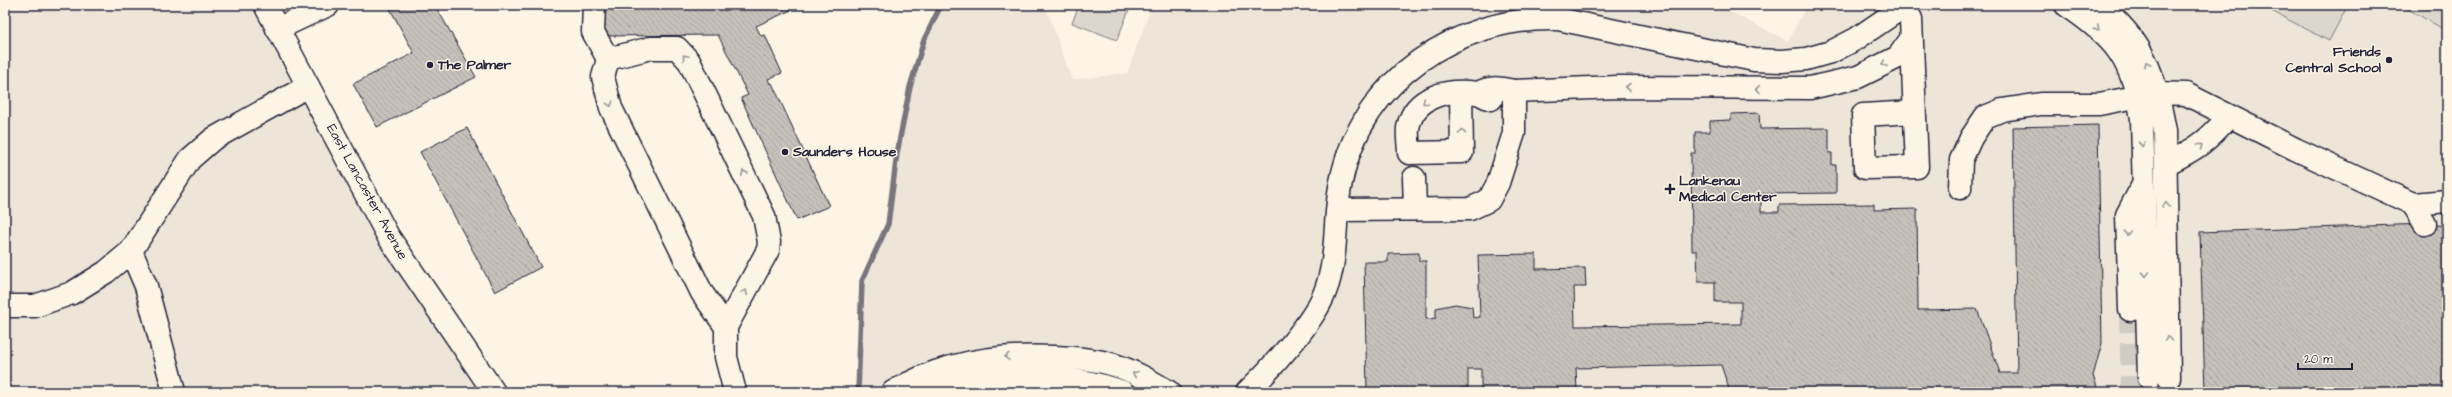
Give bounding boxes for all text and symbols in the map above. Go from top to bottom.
one-way arrow [2093,23,2100,30]
place label: Friends Central School [2285,42,2382,78]
place label: The Palmer [437,55,512,75]
one-way arrow [683,55,690,62]
marker: Friends Central School [2384,55,2394,65]
one-way arrow [1880,59,1888,67]
marker: The Palmer [425,60,435,70]
one-way arrow [2144,61,2152,68]
one-way arrow [1625,83,1631,91]
one-way arrow [1755,85,1761,93]
one-way arrow [1423,98,1430,105]
one-way arrow [605,100,614,107]
street label: East Lancaster Avenue [321,120,413,264]
one-way arrow [1458,129,1466,135]
one-way arrow [2138,141,2147,147]
place label: Saunders House [792,142,897,162]
one-way arrow [2196,143,2203,151]
marker: Saunders House [780,147,790,157]
one-way arrow [741,170,749,178]
place label: Lankenau Medical Center [1679,171,1777,207]
marker: Lankenau Medical Center [1664,183,1676,195]
one-way arrow [2162,202,2171,208]
one-way arrow [2123,230,2131,236]
one-way arrow [2142,271,2150,277]
one-way arrow [740,289,748,296]
one-way arrow [2164,336,2172,342]
scale bar [2298,345,2352,371]
text: 20 m [2304,351,2333,368]
one-way arrow [1004,353,1010,361]
one-way arrow [1131,370,1138,378]

